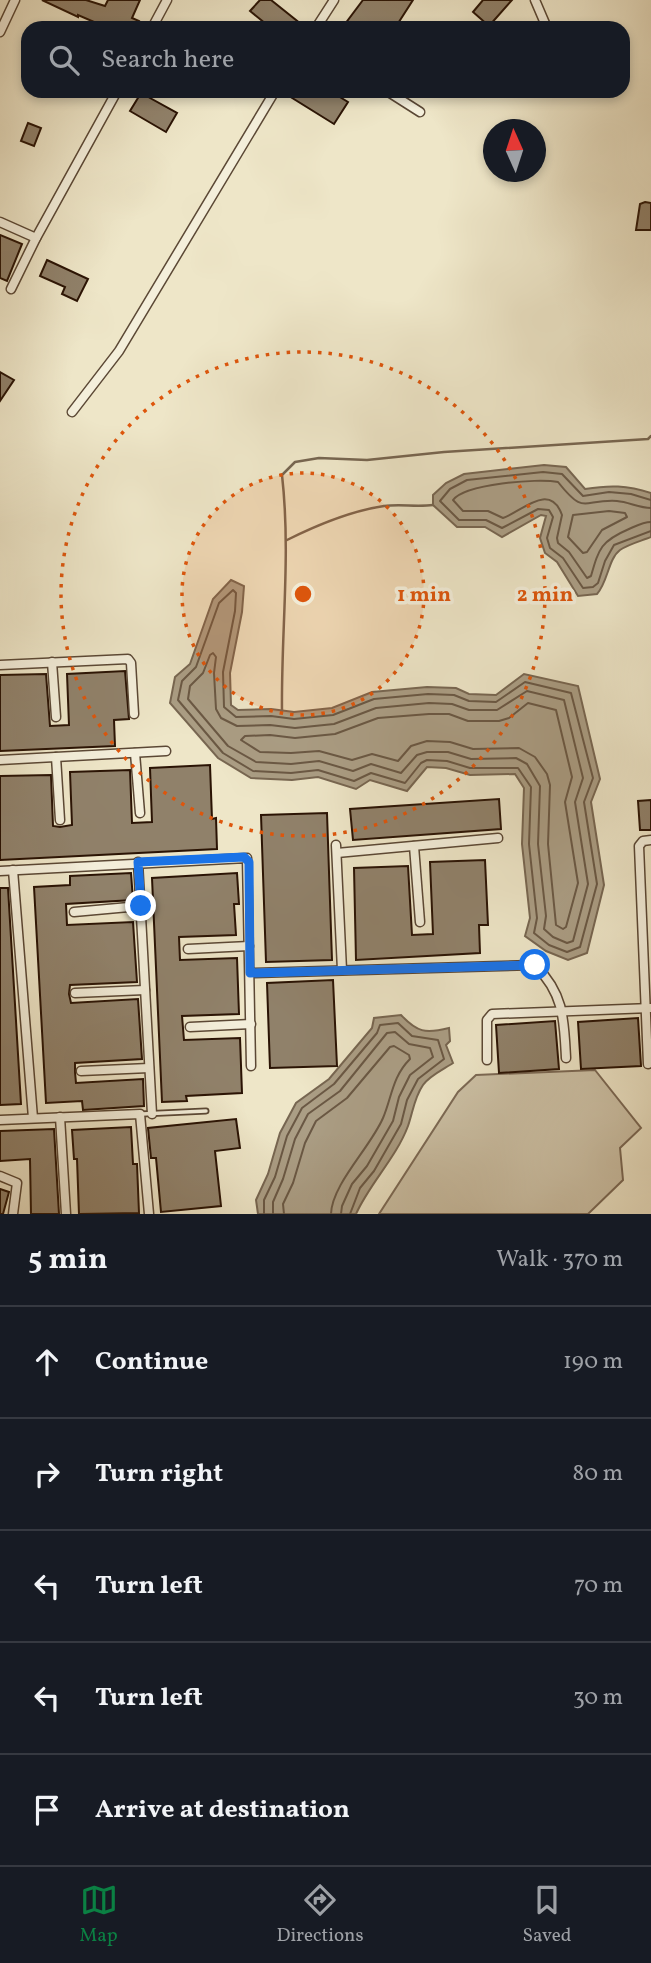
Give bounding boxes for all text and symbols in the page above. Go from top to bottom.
search box [21,21,630,98]
icon: search [45,41,83,79]
text: Search here [101,42,234,78]
north arrow [483,119,546,182]
text: 1 min [397,581,451,610]
text: 2 min [517,581,573,610]
centre of rings [291,582,315,606]
route end [125,890,156,921]
route start [519,949,550,980]
text: 5 min [28,1239,108,1281]
text: Walk · 370 m [496,1244,623,1276]
icon: ahead [28,1343,66,1381]
text: Continue [95,1344,208,1380]
text: 190 m [563,1346,623,1378]
icon: right [28,1455,66,1493]
text: Turn right [95,1456,223,1492]
text: 80 m [573,1458,623,1490]
icon: left [28,1567,66,1605]
text: Turn left [95,1568,203,1604]
text: 70 m [574,1570,623,1602]
icon: left [28,1679,66,1717]
text: Turn left [95,1680,203,1716]
text: 30 m [573,1682,623,1714]
icon: arrive [28,1791,66,1829]
text: Arrive at destination [95,1792,350,1828]
tab: Map [79,1881,118,1949]
tab: Directions [277,1881,364,1949]
tab: Saved [523,1881,571,1949]

